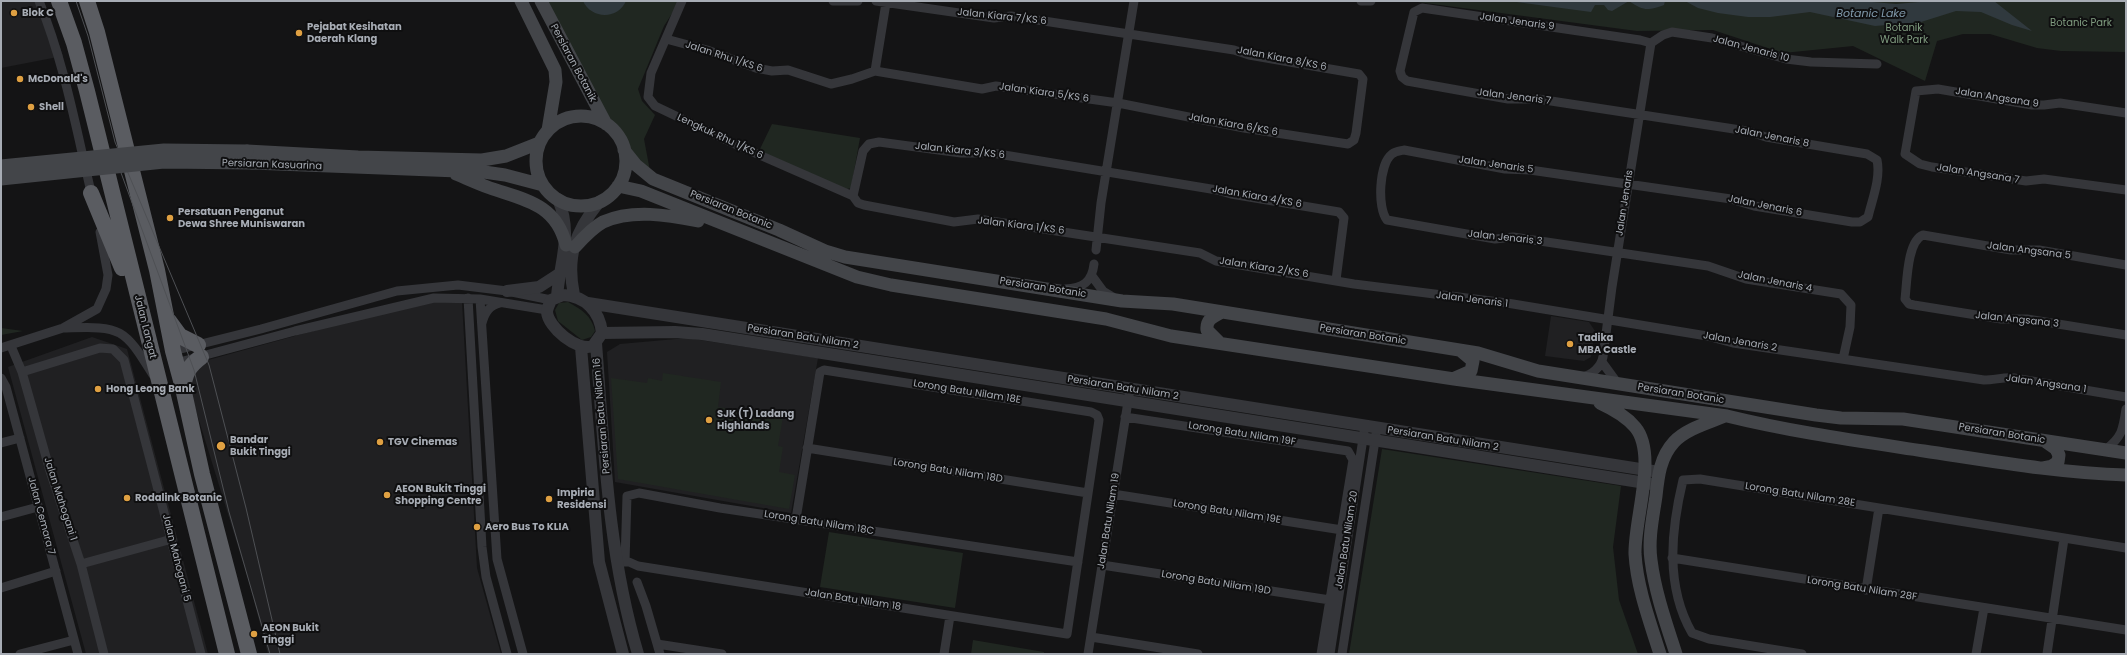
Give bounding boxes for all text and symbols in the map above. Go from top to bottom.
street label: Jalan Kiara 7/KS 6 [957,6,1047,28]
place label: Blok C [22,7,54,19]
water label: Botanic Lake [1836,7,1906,21]
marker: Blok C [9,8,19,18]
street label: Jalan Jenaris 9 [1479,11,1555,33]
park label: Botanic Park [2050,17,2112,29]
place label: Pejabat Kesihatan Daerah Klang [307,21,402,44]
street label: Persiaran Botanik [547,22,599,104]
park label: Botanik Walk Park [1880,22,1928,46]
marker: Pejabat Kesihatan Daerah Klang [294,28,304,38]
street label: Jalan Jenaris 10 [1712,33,1790,65]
street label: Jalan Rhu 1/KS 6 [684,39,764,75]
street label: Jalan Kiara 8/KS 6 [1236,44,1328,74]
place label: McDonald's [28,73,88,85]
marker: McDonald's [15,74,25,84]
street label: Jalan Kiara 5/KS 6 [998,81,1090,105]
street label: Jalan Angsana 9 [1954,85,2040,111]
street label: Jalan Jenaris 7 [1476,87,1552,107]
place label: Shell [39,101,64,113]
marker: Shell [26,102,36,112]
street label: Jalan Kiara 6/KS 6 [1187,111,1279,139]
street label: Lengkuk Rhu 1/KS 6 [675,112,765,162]
street label: Jalan Jenaris 8 [1734,124,1810,150]
street label: Jalan Kiara 3/KS 6 [914,140,1006,162]
street label: Jalan Jenaris 5 [1458,154,1534,176]
street label: Persiaran Kasuarina [222,157,322,173]
street label: Jalan Angsana 7 [1936,162,2020,186]
street label: Jalan Jenaris [1614,169,1636,237]
street label: Jalan Kiara 4/KS 6 [1211,183,1303,211]
street label: Persiaran Botanic [688,188,774,232]
street label: Jalan Jenaris 6 [1727,193,1803,219]
place label: Persatuan Penganut Dewa Shree Muniswaran [178,206,305,230]
marker: Persatuan Penganut Dewa Shree Muniswaran [165,213,175,223]
street label: Jalan Kiara 1/KS 6 [977,215,1065,237]
street label: Jalan Jenaris 3 [1467,228,1543,248]
street label: Jalan Angsana 5 [1986,240,2072,262]
street label: Jalan Kiara 2/KS 6 [1219,255,1309,281]
street label: Jalan Jenaris 4 [1737,269,1813,295]
street label: Persiaran Botanic [999,275,1087,301]
street label: Jalan Jenaris 1 [1435,290,1509,310]
street label: Jalan Langat [131,294,159,360]
street label: Jalan Angsana 3 [1975,310,2059,330]
street label: Persiaran Batu Nilam 2 [746,322,860,352]
street label: Persiaran Botanic [1319,322,1407,348]
street label: Jalan Jenaris 2 [1702,330,1778,354]
place label: Tadika MBA Castle [1578,332,1636,356]
marker: Tadika MBA Castle [1565,339,1575,349]
street label: Persiaran Batu Nilam 16 [591,357,613,475]
street label: Jalan Angsana 1 [2005,372,2087,396]
street label: Persiaran Batu Nilam 2 [1066,373,1180,403]
street label: Lorong Batu Nilam 18E [912,378,1022,406]
street label: Persiaran Botanic [1637,381,1725,407]
place label: Hong Leong Bank [106,383,195,395]
marker: Hong Leong Bank [93,384,103,394]
place label: SJK (T) Ladang Highlands [717,408,794,432]
marker: SJK (T) Ladang Highlands [704,415,714,425]
street label: Lorong Batu Nilam 19F [1187,420,1297,448]
street label: Persiaran Botanic [1958,421,2046,447]
street label: Persiaran Batu Nilam 2 [1386,424,1500,454]
place label: Bandar Bukit Tinggi [230,434,291,458]
place label: TGV Cinemas [388,436,457,448]
marker: TGV Cinemas [375,437,385,447]
marker: Bandar Bukit Tinggi [215,440,227,452]
street label: Jalan Mahogani 1 [41,456,79,542]
street label: Lorong Batu Nilam 18D [892,456,1004,486]
street label: Jalan Batu Nilam 19 [1095,472,1123,570]
street label: Jalan Cemara 7 [25,476,57,556]
street label: Lorong Batu Nilam 28E [1744,480,1856,510]
place label: AEON Bukit Tinggi Shopping Centre [395,483,486,506]
place label: Impiria Residensi [557,487,606,510]
marker: AEON Bukit Tinggi Shopping Centre [382,490,392,500]
street label: Jalan Batu Nilam 20 [1333,490,1361,590]
place label: Rodalink Botanic [135,492,222,504]
marker: Rodalink Botanic [122,493,132,503]
marker: Impiria Residensi [544,494,554,504]
street label: Lorong Batu Nilam 19E [1172,498,1282,526]
street label: Lorong Batu Nilam 18C [763,508,875,538]
street label: Jalan Mahogani 5 [159,513,193,603]
place label: Aero Bus To KLIA [485,521,569,533]
marker: Aero Bus To KLIA [472,522,482,532]
street label: Lorong Batu Nilam 19D [1160,568,1272,598]
street label: Lorong Batu Nilam 28F [1806,574,1918,604]
street label: Jalan Batu Nilam 18 [804,586,902,614]
place label: AEON Bukit Tinggi [262,622,319,646]
marker: AEON Bukit Tinggi [249,629,259,639]

